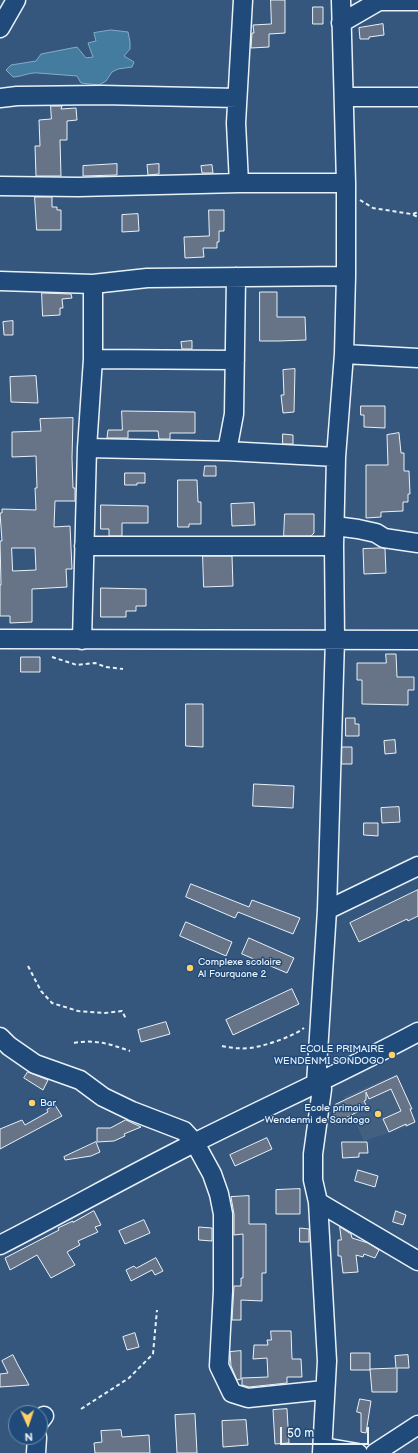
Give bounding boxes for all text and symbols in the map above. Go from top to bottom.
place label: Complexe scolaire Al Fourquane 2 [198,956,281,980]
marker: Complexe scolaire Al Fourquane 2 [185,963,195,973]
place label: ECOLE PRIMAIRE WENDENMI SONDOGO [274,1043,384,1066]
marker: ECOLE PRIMAIRE WENDENMI SONDOGO [387,1050,397,1060]
place label: Bar [40,1097,56,1109]
marker: Bar [27,1098,37,1108]
place label: Ecole primaire Wendenmi de Sandogo [265,1102,370,1126]
marker: Ecole primaire Wendenmi de Sandogo [373,1109,383,1119]
north arrow [8,1405,48,1445]
scale bar [282,1419,371,1445]
text: 50 m [287,1426,314,1441]
text: N [24,1430,33,1443]

